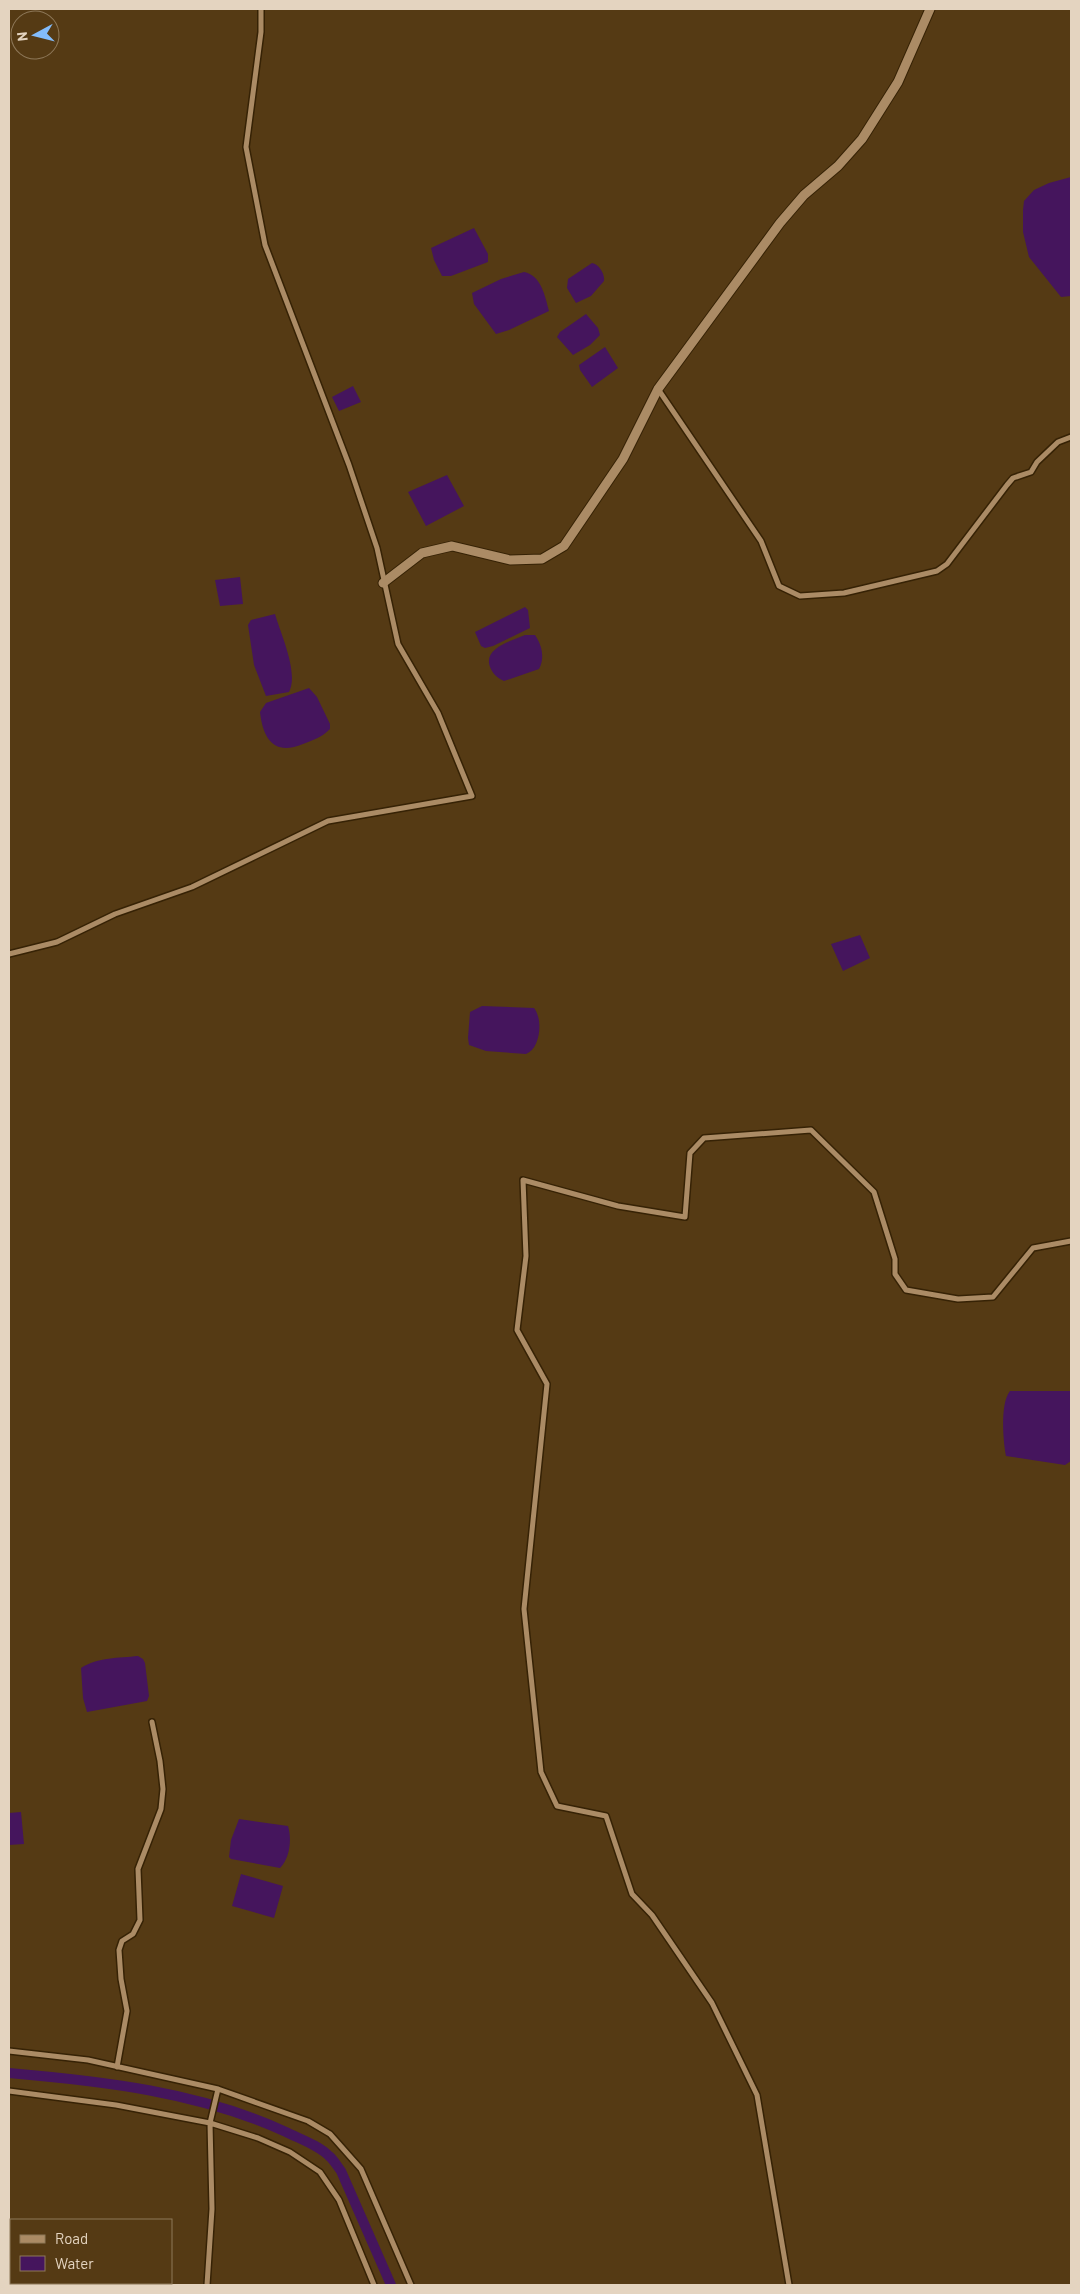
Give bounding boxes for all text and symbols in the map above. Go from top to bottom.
north arrow [10,10,60,60]
text: N [13,31,31,42]
legend [10,2219,172,2284]
text: Road [55,2229,88,2247]
text: Water [55,2254,94,2272]

